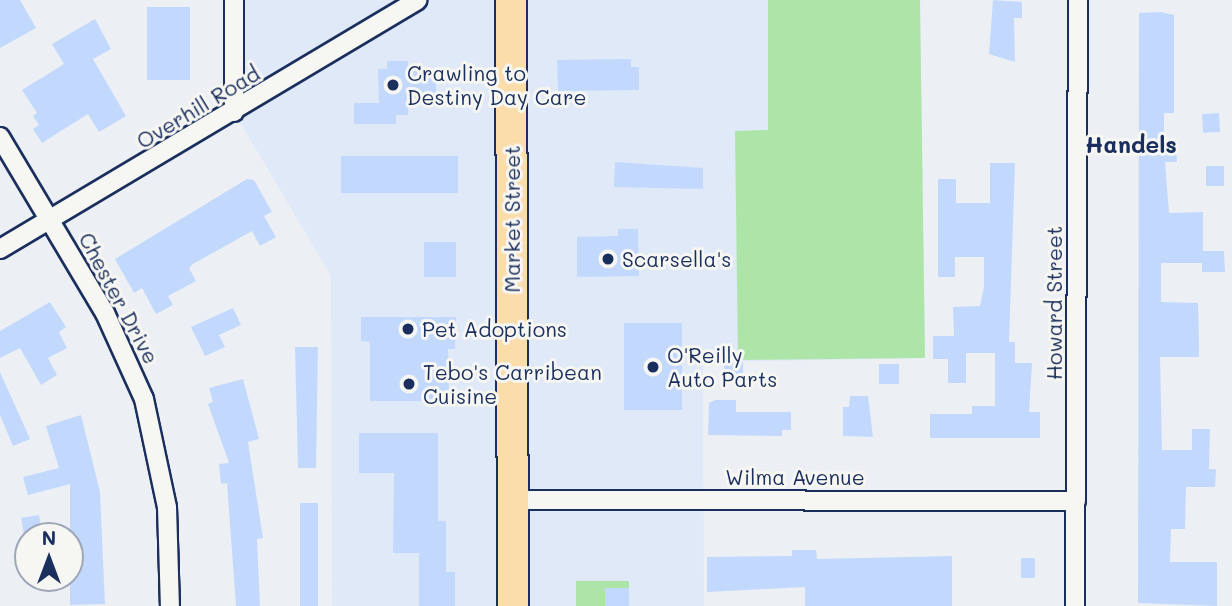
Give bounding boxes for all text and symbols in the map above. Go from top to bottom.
street label: Overhill Road [132,60,264,154]
place label: Crawling to Destiny Day Care [407,60,586,110]
marker: Crawling to Destiny Day Care [385,77,401,93]
district label: Handels [1085,130,1177,158]
street label: Market Street [499,145,525,293]
street label: Howard Street [1041,226,1067,380]
street label: Chester Drive [74,228,164,368]
place label: Scarsella's [622,246,731,272]
marker: Scarsella's [600,251,616,267]
place label: Pet Adoptions [422,316,567,342]
marker: Pet Adoptions [400,321,416,337]
place label: O'Reilly Auto Parts [667,342,777,392]
place label: Tebo's Carribean Cuisine [423,359,602,409]
marker: O'Reilly Auto Parts [645,359,661,375]
marker: Tebo's Carribean Cuisine [401,376,417,392]
street label: Wilma Avenue [725,464,865,490]
north arrow [14,522,84,592]
text: N [42,525,56,550]

